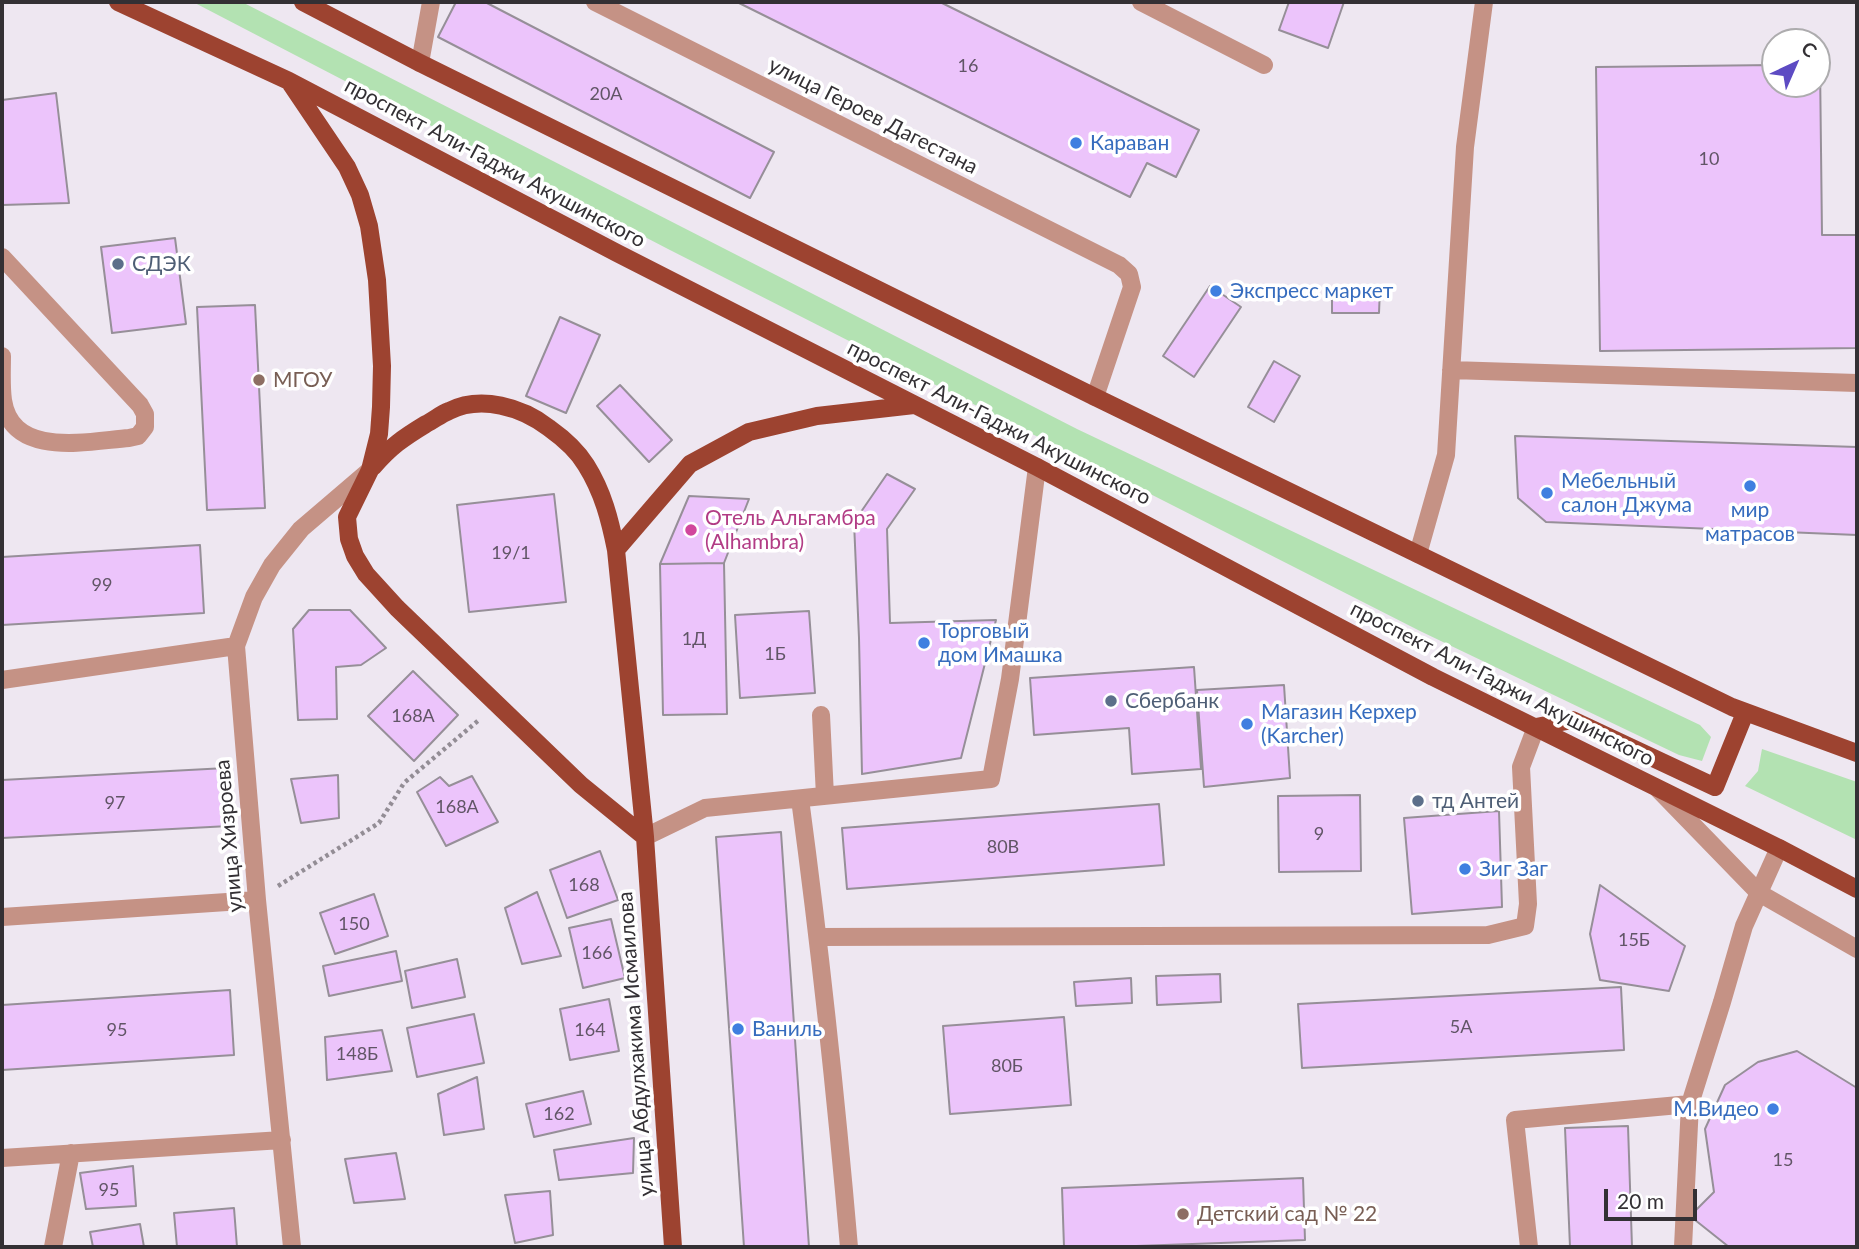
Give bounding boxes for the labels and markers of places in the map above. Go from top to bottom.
place label: Караван [1090,130,1169,156]
marker: Караван [1068,135,1084,151]
place label: СДЭК [132,251,191,277]
marker: СДЭК [110,256,126,272]
place label: Экспресс маркет [1230,278,1393,304]
marker: Экспресс маркет [1208,283,1224,299]
place label: МГОУ [273,367,332,393]
marker: МГОУ [251,372,267,388]
place label: Мебельный салон Джума [1561,468,1692,518]
marker: мир матрасов [1742,478,1758,494]
marker: Мебельный салон Джума [1539,485,1555,501]
place label: мир матрасов [1705,497,1795,547]
place label: Отель Альгамбра (Alhambra) [705,505,876,555]
marker: Отель Альгамбра (Alhambra) [683,522,699,538]
place label: Торговый дом Имашка [938,618,1063,668]
marker: Торговый дом Имашка [916,635,932,651]
place label: Сбербанк [1125,688,1219,714]
marker: Сбербанк [1103,693,1119,709]
place label: Магазин Керхер (Karcher) [1261,699,1417,749]
marker: Магазин Керхер (Karcher) [1239,716,1255,732]
place label: тд Антей [1432,788,1519,814]
marker: тд Антей [1410,793,1426,809]
place label: Зиг Заг [1479,856,1548,882]
marker: Зиг Заг [1457,861,1473,877]
place label: Ваниль [752,1016,822,1042]
marker: Ваниль [730,1021,746,1037]
place label: М.Видео [1673,1096,1759,1122]
marker: М.Видео [1765,1101,1781,1117]
place label: Детский сад № 22 [1197,1201,1377,1227]
marker: Детский сад № 22 [1175,1206,1191,1222]

